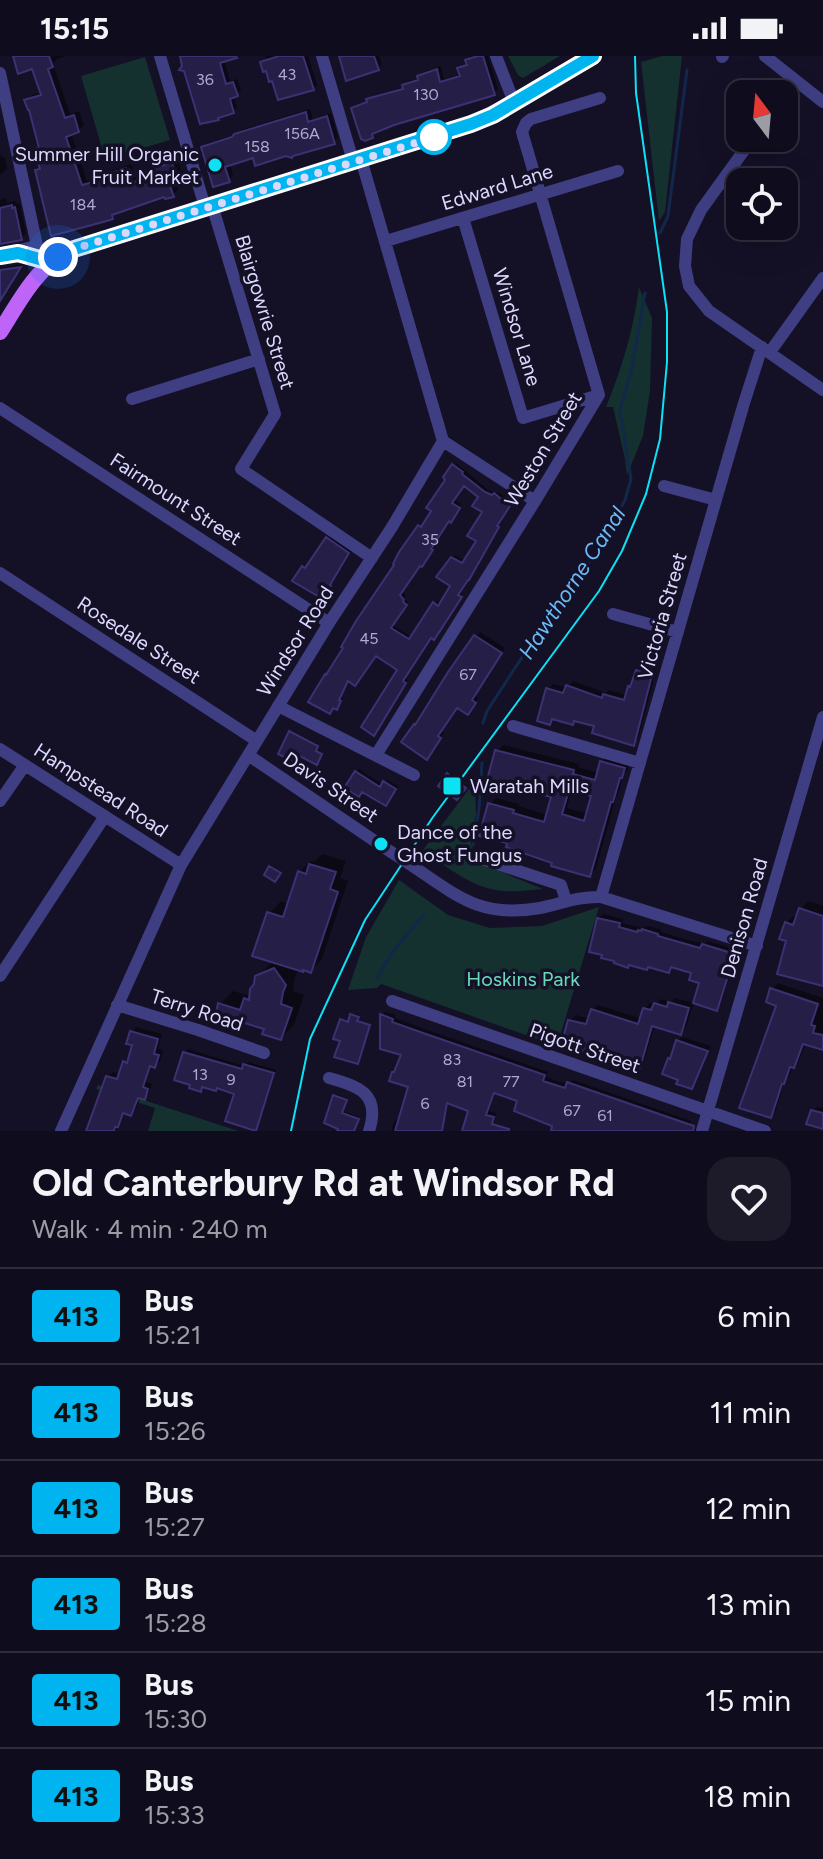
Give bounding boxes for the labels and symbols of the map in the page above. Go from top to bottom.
house number: 43 [278,65,296,84]
house number: 36 [196,70,214,89]
north arrow [726,80,798,152]
house number: 130 [413,85,439,104]
unlabelled marker [417,120,451,154]
house number: 156A [284,124,320,143]
house number: 158 [244,137,270,156]
place label: Summer Hill Organic Fruit Market [15,142,199,189]
marker: Summer Hill Organic Fruit Market [206,156,224,174]
street label: Edward Lane [438,159,556,215]
house number: 184 [70,195,96,214]
street label: Blairgowrie Street [230,232,300,392]
your location [38,237,78,277]
street label: Windsor Lane [488,265,546,389]
street label: Weston Street [499,387,587,511]
street label: Fairmount Street [106,448,246,550]
water label: Hawthorne Canal [513,502,631,664]
house number: 35 [421,530,439,549]
street label: Victoria Street [632,550,692,682]
street label: Windsor Road [252,581,338,701]
street label: Rosedale Street [73,591,205,689]
house number: 45 [359,629,379,648]
house number: 67 [459,665,477,684]
street label: Hampstead Road [30,738,172,842]
street label: Davis Street [279,747,383,827]
place label: Waratah Mills [470,774,589,798]
marker: Waratah Mills [441,775,463,797]
place label: Dance of the Ghost Fungus [397,820,522,867]
marker: Dance of the Ghost Fungus [372,835,390,853]
street label: Denison Road [715,855,773,981]
park label: Hoskins Park [466,967,580,991]
street label: Terry Road [148,984,246,1036]
street label: Pigott Street [526,1018,644,1078]
house number: 83 [443,1050,461,1069]
house number: 13 [192,1065,208,1084]
house number: 9 [226,1070,236,1089]
house number: 81 [457,1072,473,1091]
house number: 77 [502,1072,520,1091]
house number: 6 [420,1094,430,1113]
house number: 67 [563,1101,581,1120]
house number: 61 [597,1106,613,1125]

